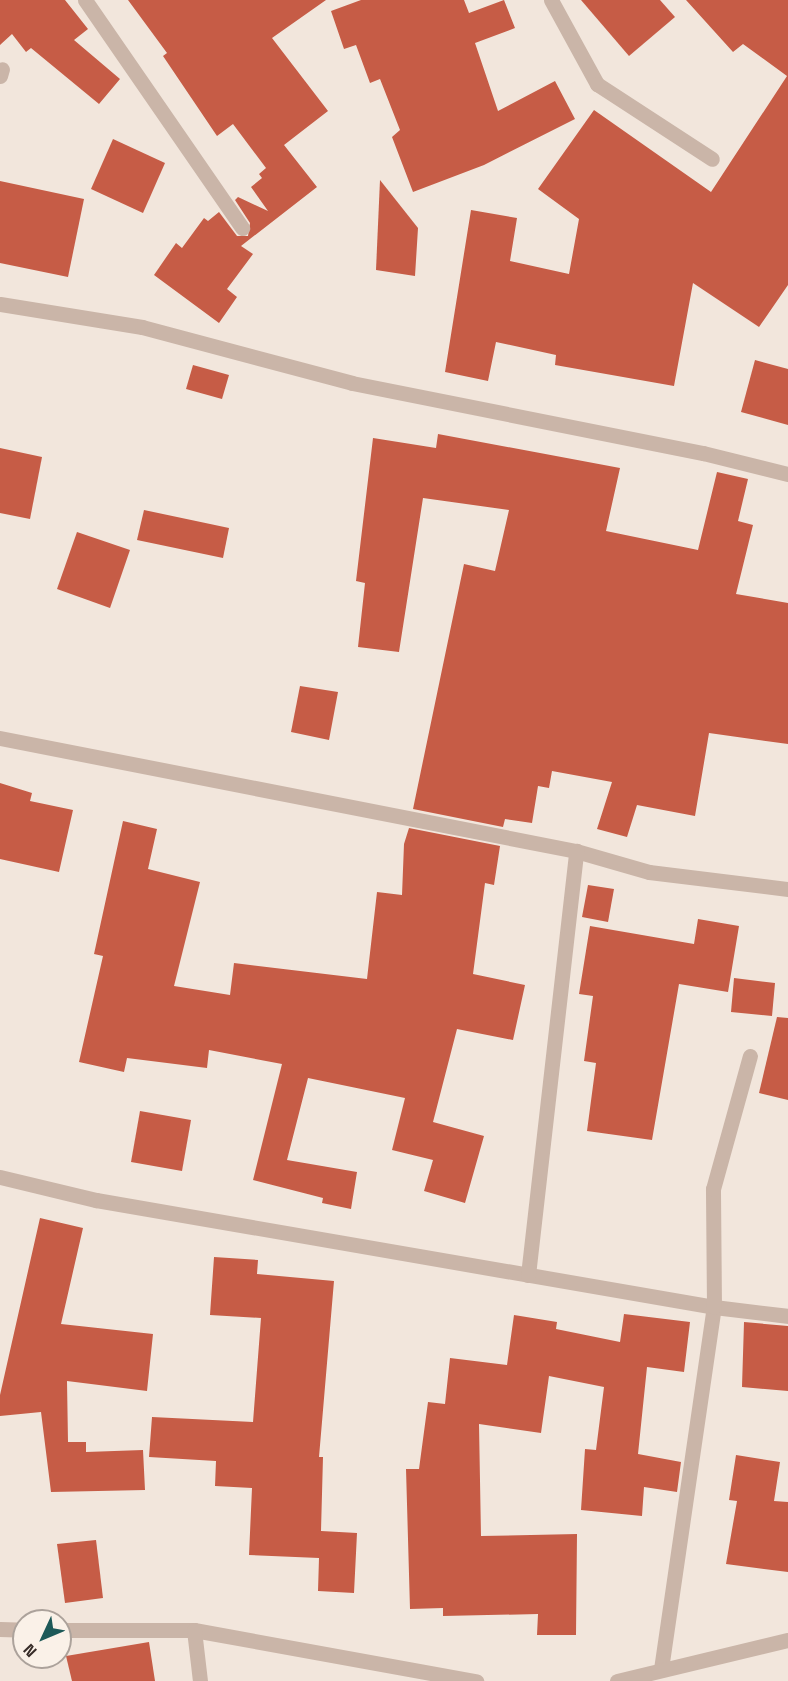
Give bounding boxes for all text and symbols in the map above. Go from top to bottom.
north arrow [12,1609,72,1669]
text: N [19,1639,41,1662]

